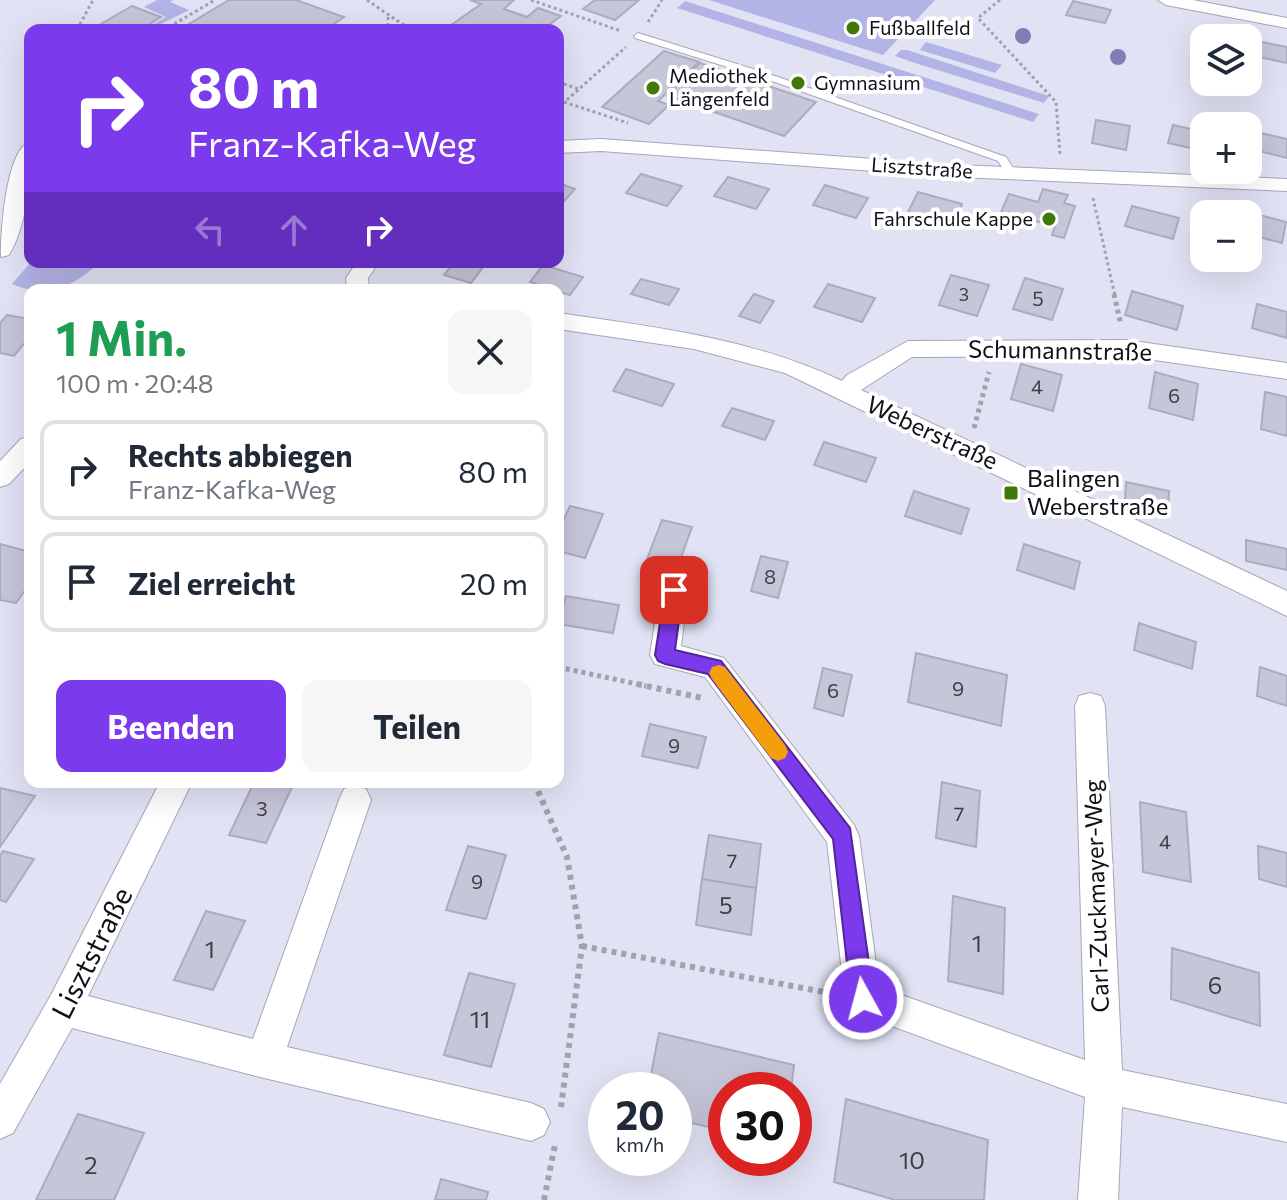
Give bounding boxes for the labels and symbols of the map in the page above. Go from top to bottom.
place label: Fußballfeld [869,15,971,39]
marker: Fußballfeld [844,19,862,37]
place label: Mediothek Längenfeld [669,63,770,110]
place label: Gymnasium [814,70,921,94]
marker: Gymnasium [789,74,807,92]
marker: Mediothek Längenfeld [644,79,662,97]
street label: Lisztstraße [870,151,974,183]
place label: Fahrschule Kappe [873,206,1033,230]
marker: Fahrschule Kappe [1040,210,1058,228]
house number: 3 [959,283,969,305]
house number: 5 [1032,286,1044,310]
street label: Schumannstraße [968,333,1152,366]
house number: 4 [1031,374,1043,398]
house number: 6 [1168,383,1180,407]
street label: Weberstraße [862,389,1003,475]
place label: Balingen Weberstraße [1027,463,1168,520]
marker: Balingen Weberstraße [1002,484,1020,502]
pin [640,556,708,624]
house number: 8 [764,564,776,588]
house number: 9 [952,676,964,700]
house number: 6 [827,678,839,702]
house number: 9 [668,733,680,757]
street label: Carl-Zuckmayer-Weg [1077,779,1114,1013]
house number: 3 [256,796,268,820]
house number: 7 [954,801,964,825]
house number: 4 [1159,829,1171,853]
house number: 7 [727,848,737,872]
house number: 9 [471,869,483,893]
street label: Lisztstraße [44,881,139,1024]
house number: 5 [719,890,733,919]
house number: 1 [972,928,982,957]
house number: 1 [205,934,215,963]
position arrow [821,957,905,1041]
house number: 6 [1208,970,1222,999]
house number: 11 [470,1004,490,1033]
speed limit sign: 30 [708,1072,812,1176]
house number: 10 [899,1145,925,1174]
house number: 2 [84,1150,98,1179]

